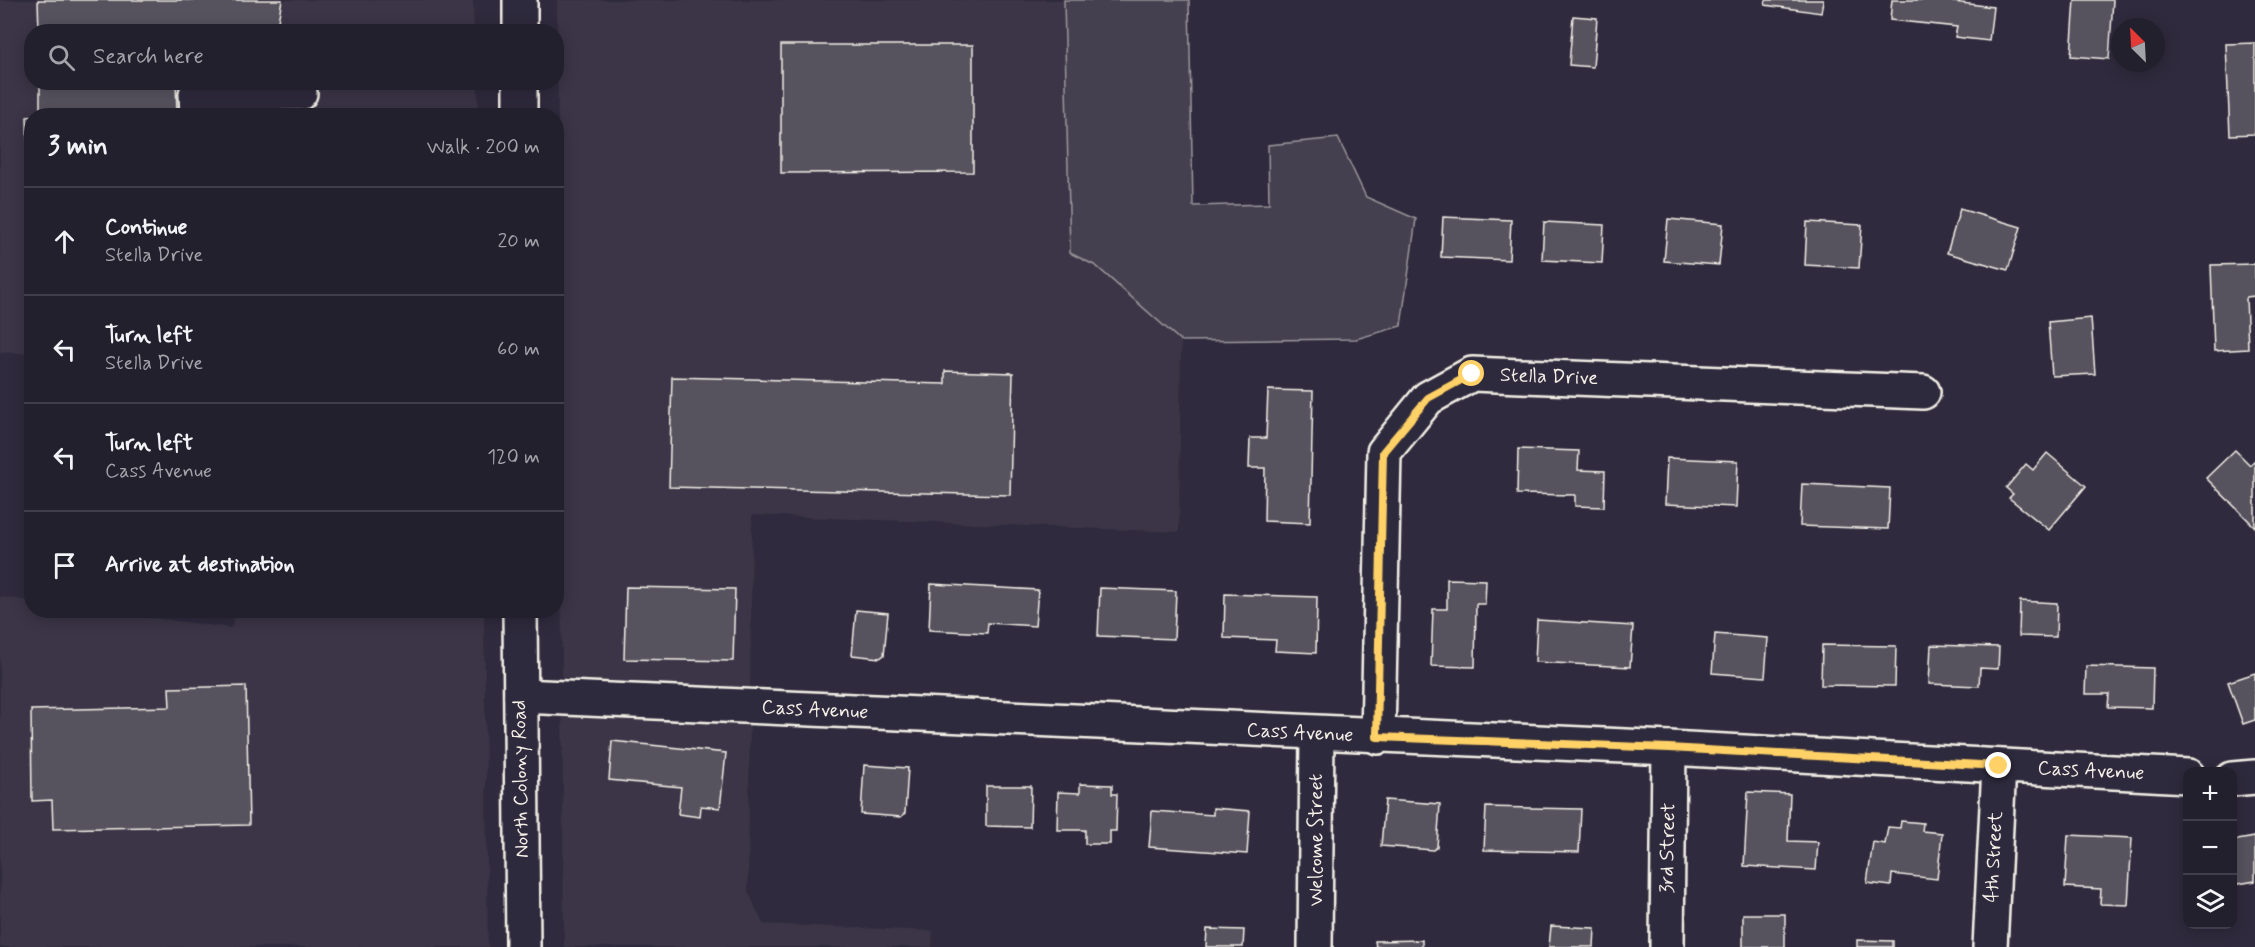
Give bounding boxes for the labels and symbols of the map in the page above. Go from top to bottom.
north arrow [2111,18,2165,72]
route start [1458,360,1484,386]
street label: Stella Drive [1499,362,1599,392]
street label: Cass Avenue [761,694,869,726]
street label: North Colony Road [506,700,536,858]
street label: Cass Avenue [1246,717,1354,749]
route end [1985,752,2011,778]
street label: Cass Avenue [2037,755,2145,787]
street label: Welcome Street [1303,774,1330,906]
street label: 3rd Street [1654,802,1682,894]
street label: 4th Street [1978,811,2010,903]

